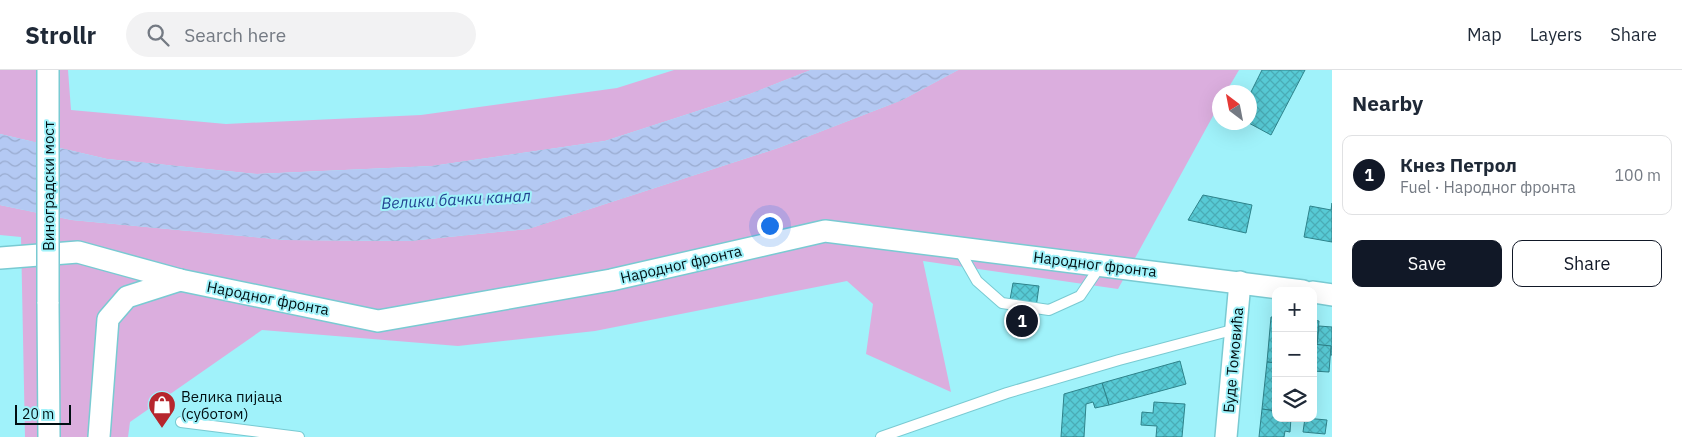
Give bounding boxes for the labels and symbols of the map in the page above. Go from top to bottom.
north arrow [1212,85,1257,130]
street label: Виноградски мост [39,121,58,251]
water label: Велики бачки канал [381,185,532,213]
your location [757,213,783,239]
street label: Народног фронта [618,241,744,287]
street label: Народног фронта [1032,247,1158,281]
street label: Народног фронта [205,277,331,319]
pin: 1 [1006,302,1038,340]
street label: Буде Томовића [1219,306,1247,414]
place label: Велика пијаца (суботом) [181,387,282,423]
shop icon: Велика пијаца (суботом) [147,390,177,429]
scale bar [15,402,71,425]

